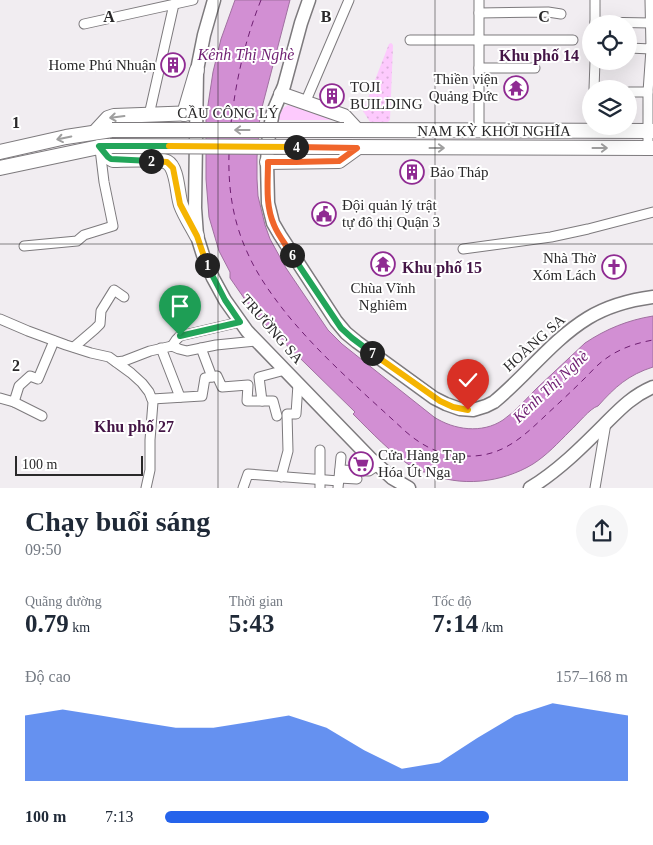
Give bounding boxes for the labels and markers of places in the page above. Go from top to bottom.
building icon: Home Phú Nhuận [160,52,186,78]
place label: Home Phú Nhuận [49,57,156,73]
place label: Thiền viện Quảng Đức [429,71,498,104]
temple icon: Thiền viện Quảng Đức [503,75,529,101]
place label: TOJI BUILDING [350,79,423,112]
building icon: TOJI BUILDING [319,83,345,109]
pin: 4 [284,134,308,160]
pin: 2 [138,148,164,174]
building icon: Bảo Tháp [399,159,425,185]
place label: Bảo Tháp [430,164,488,180]
place label: Đội quản lý trật tự đô thị Quận 3 [342,197,440,230]
public building icon: Đội quản lý trật tự đô thị Quận 3 [311,201,337,227]
pin: 6 [280,242,304,268]
place label: Nhà Thờ Xóm Lách [532,250,597,283]
temple icon: Chùa Vĩnh Nghiêm [370,251,396,277]
pin: 1 [194,252,220,278]
church icon: Nhà Thờ Xóm Lách [601,254,627,280]
place label: Chùa Vĩnh Nghiêm [350,280,416,313]
pin [159,285,201,336]
pin: 7 [360,340,384,366]
pin [447,359,489,410]
place label: Cửa Hàng Tạp Hóa Út Nga [378,447,466,480]
supermarket icon: Cửa Hàng Tạp Hóa Út Nga [348,451,374,477]

